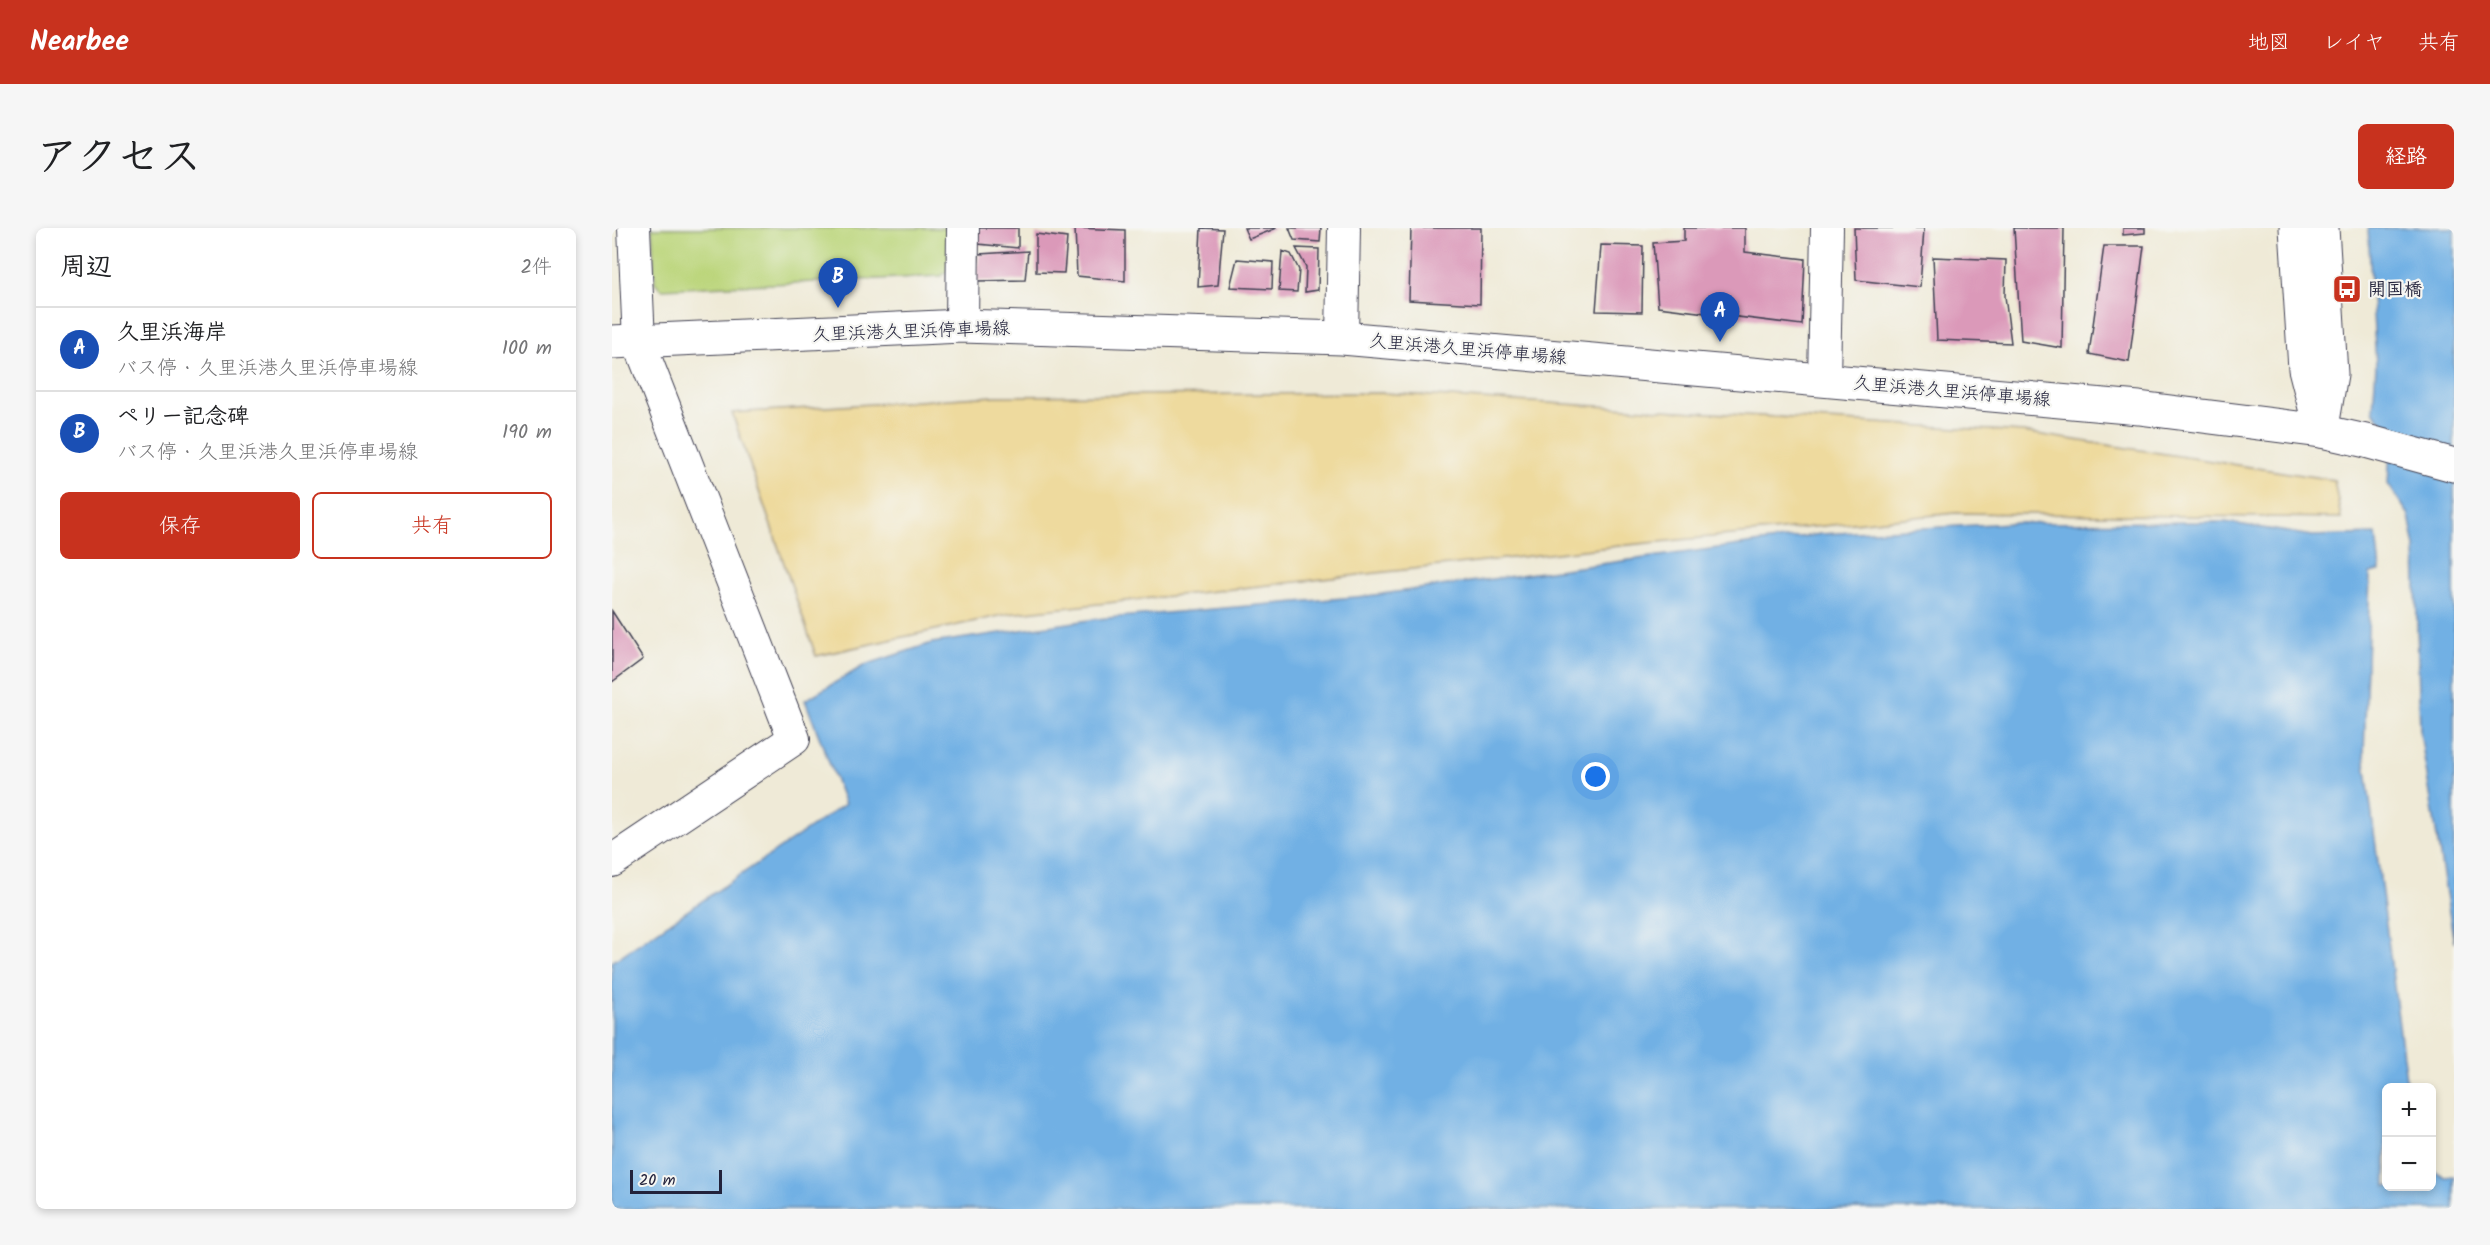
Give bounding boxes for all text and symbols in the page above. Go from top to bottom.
text: Nearbee [30,20,129,65]
text: 地図 [2248,27,2290,60]
text: レイヤ [2323,27,2385,60]
text: 共有 [2418,27,2460,60]
button: 経路 [2358,124,2454,189]
text: アクセス [36,125,201,192]
text: 周辺 [60,247,112,289]
text: 2件 [520,252,552,284]
pin: B [818,259,858,308]
bus stop icon: 開国橋 [2331,273,2363,305]
place label: 開国橋 [2368,276,2422,305]
pin: A [1700,292,1740,342]
street label: 久里浜港久里浜停車場線 [812,315,1010,350]
text: 久里浜海岸 [117,316,227,351]
street label: 久里浜港久里浜停車場線 [1368,327,1568,374]
text: A [73,333,86,365]
text: 100 m [502,333,552,365]
text: バス停 · 久里浜港久里浜停車場線 [117,353,418,385]
street label: 久里浜港久里浜停車場線 [1852,369,2052,416]
text: ペリー記念碑 [117,400,249,435]
text: B [73,417,86,449]
text: 190 m [502,417,552,449]
text: バス停 · 久里浜港久里浜停車場線 [117,437,418,469]
button: 保存 [60,492,300,559]
button: 共有 [312,492,552,559]
your location [1581,762,1610,791]
map controls [2382,1083,2436,1191]
button: + [2382,1083,2436,1137]
button: − [2382,1137,2436,1191]
scale bar [630,1167,722,1194]
text: 20 m [639,1168,675,1193]

